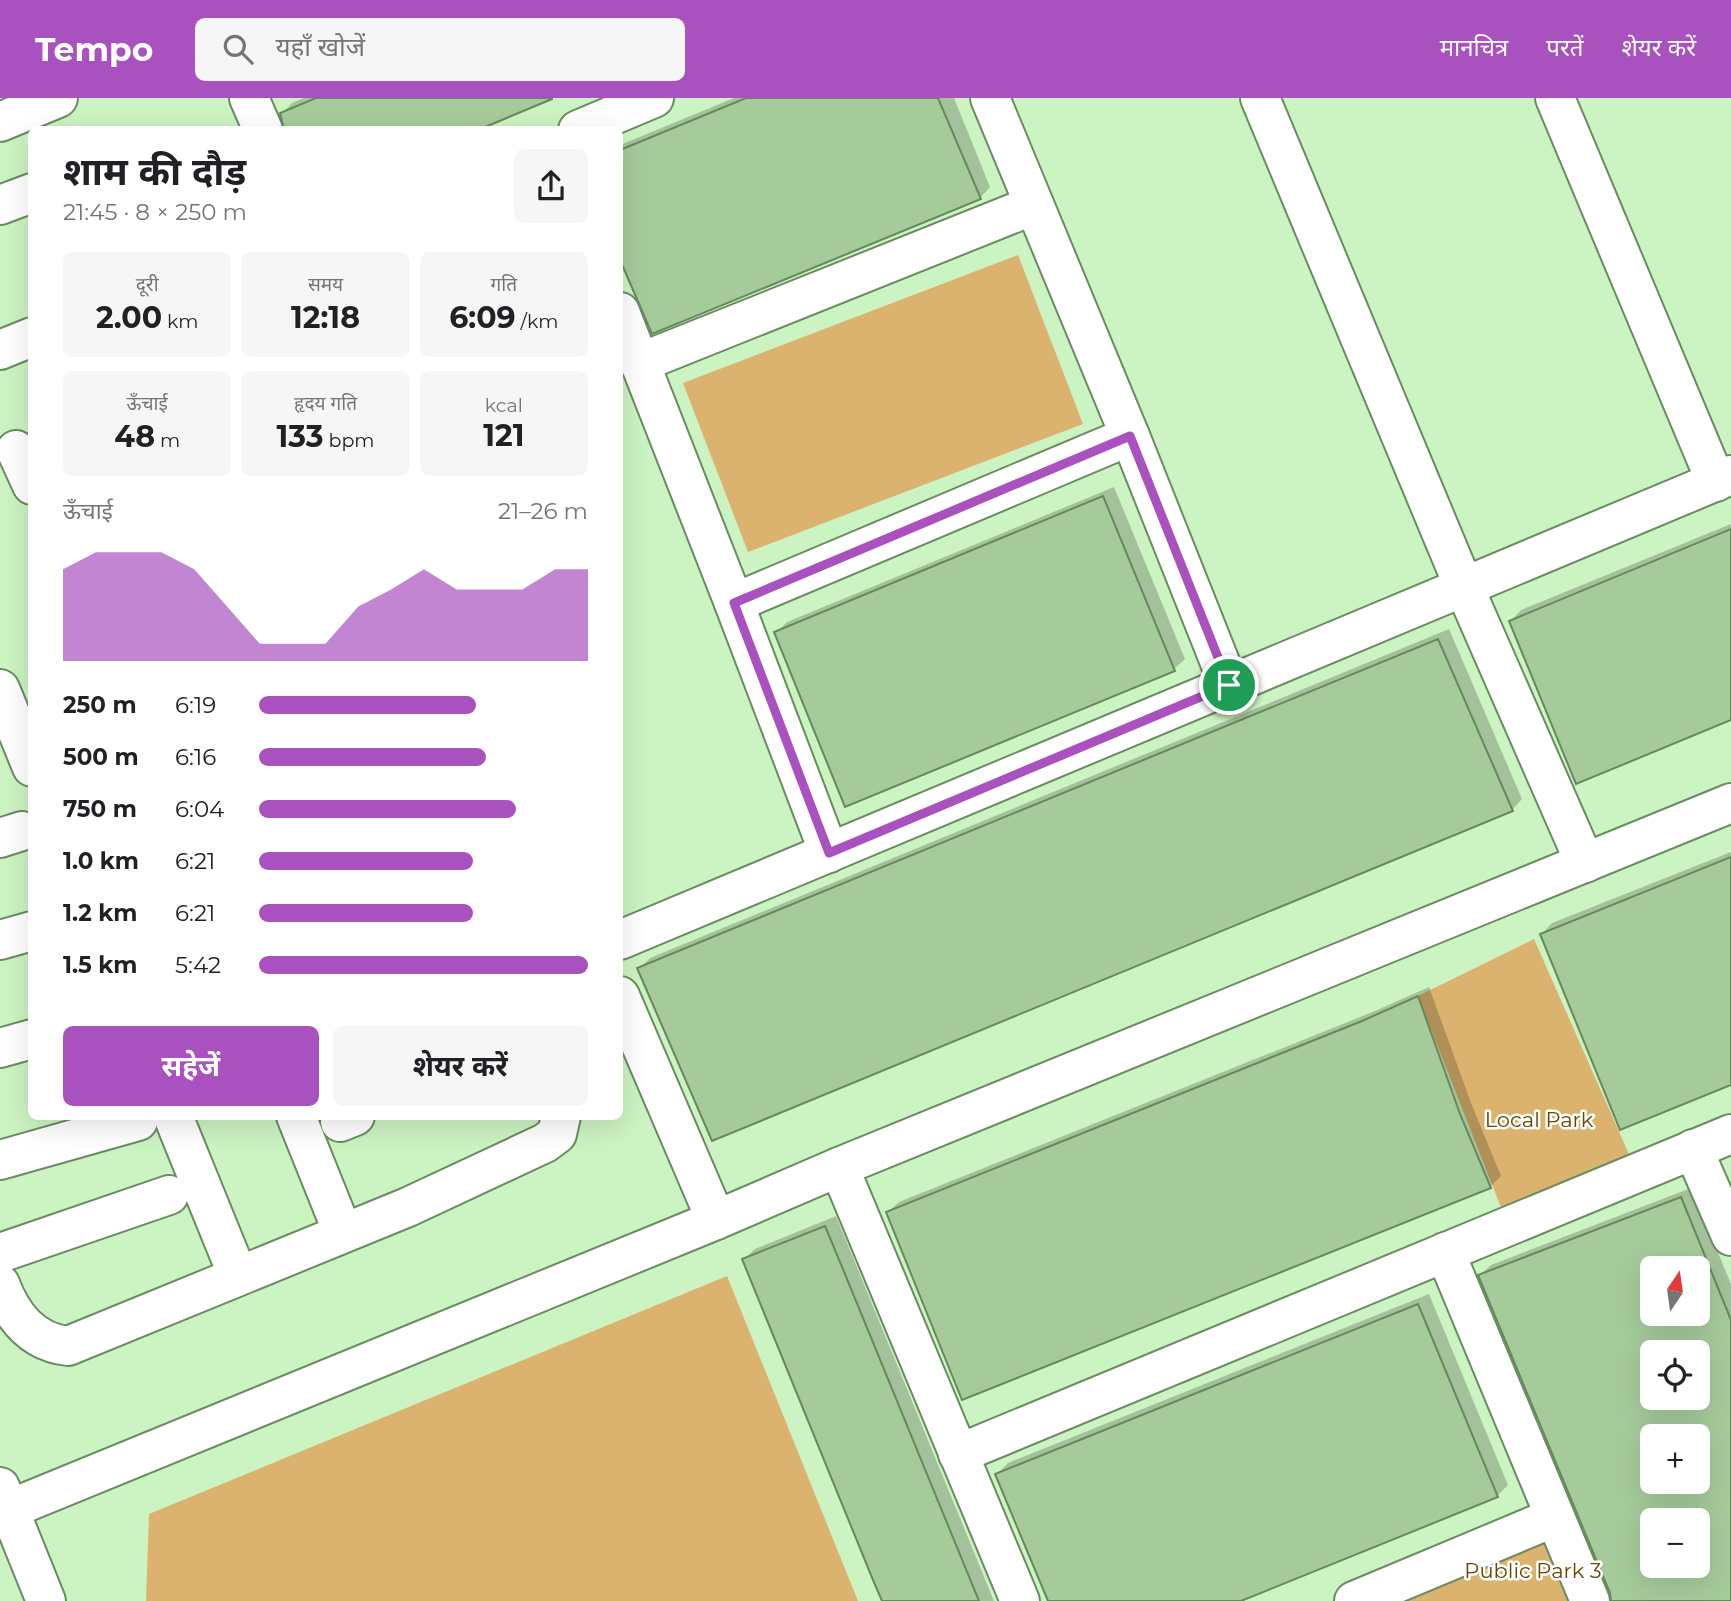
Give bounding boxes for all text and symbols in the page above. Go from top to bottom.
search box [195,18,685,81]
text: Tempo [35,29,153,69]
icon: search [219,30,257,68]
text: यहाँ खोजें [275,31,365,63]
text: मानचित्र [1440,33,1508,62]
text: परतें [1546,33,1583,62]
text: शेयर करें [1621,33,1696,62]
text: शाम की दौड़ [63,148,246,195]
button: share [514,149,588,223]
text: 21:45 · 8 × 250 m [63,198,247,226]
text: दूरी [136,273,159,296]
text: समय [308,273,343,296]
text: गति [491,273,517,296]
text: 2.00 [96,299,162,336]
text: 12:18 [291,299,360,336]
text: 6:09 [449,299,516,336]
text: km [162,310,198,333]
text: /km [516,310,558,333]
text: ऊँचाई [127,392,168,415]
text: हृदय गति [294,392,357,415]
text: kcal [485,394,523,417]
text: 121 [483,417,524,454]
text: 48 [114,418,155,455]
text: 133 [276,418,324,455]
text: m [155,429,180,452]
text: bpm [324,429,375,452]
text: ऊँचाई [63,497,113,525]
text: 21–26 m [498,497,588,525]
pin [1199,655,1259,715]
icon: arrive [1210,666,1248,704]
text: 250 m [63,691,137,719]
text: 6:19 [175,691,216,719]
text: 500 m [63,743,139,771]
text: 6:16 [175,743,216,771]
text: 750 m [63,795,137,823]
text: 6:04 [175,795,224,823]
text: 1.0 km [63,847,139,875]
text: 6:21 [175,847,215,875]
text: 1.2 km [63,899,137,927]
text: 6:21 [175,899,215,927]
text: 1.5 km [63,951,137,979]
text: 5:42 [175,951,221,979]
button: सहेजें [63,1026,319,1106]
button: शेयर करें [333,1026,588,1106]
park label: Local Park [1485,1107,1594,1132]
north arrow [1640,1256,1710,1326]
map controls [1640,1256,1710,1578]
button: locate [1640,1340,1710,1410]
button: + [1640,1424,1710,1494]
button: − [1640,1508,1710,1578]
park label: Public Park 3 [1464,1558,1602,1583]

